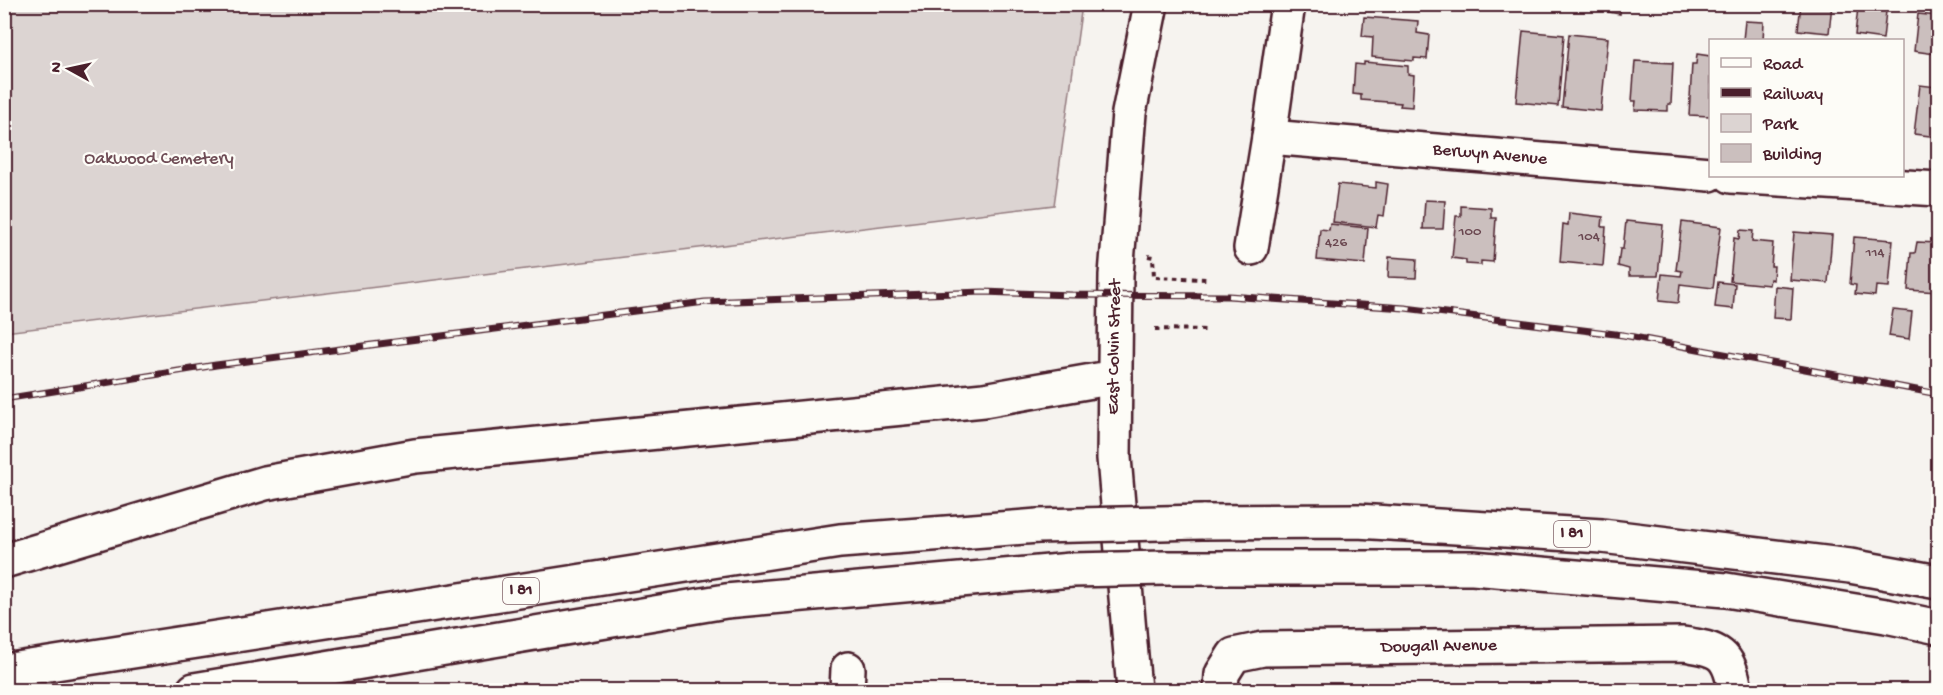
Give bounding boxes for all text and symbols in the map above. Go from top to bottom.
north arrow [39,39,99,99]
legend [1709,39,1904,177]
text: Road [1763,55,1804,76]
text: N [47,60,68,74]
text: Railway [1763,85,1823,106]
text: Park [1762,115,1799,136]
street label: Berwyn Avenue [1431,139,1549,171]
text: Building [1762,145,1822,166]
park label: Oakwood Cemetery [84,149,234,170]
house number: 100 [1457,223,1482,241]
house number: 104 [1577,228,1600,246]
house number: 426 [1325,234,1347,252]
house number: 114 [1864,244,1885,262]
street label: East Colvin Street [1103,278,1127,415]
road number: I 81 [1554,521,1590,547]
road number: I 81 [503,578,539,604]
street label: Dougall Avenue [1380,635,1498,659]

